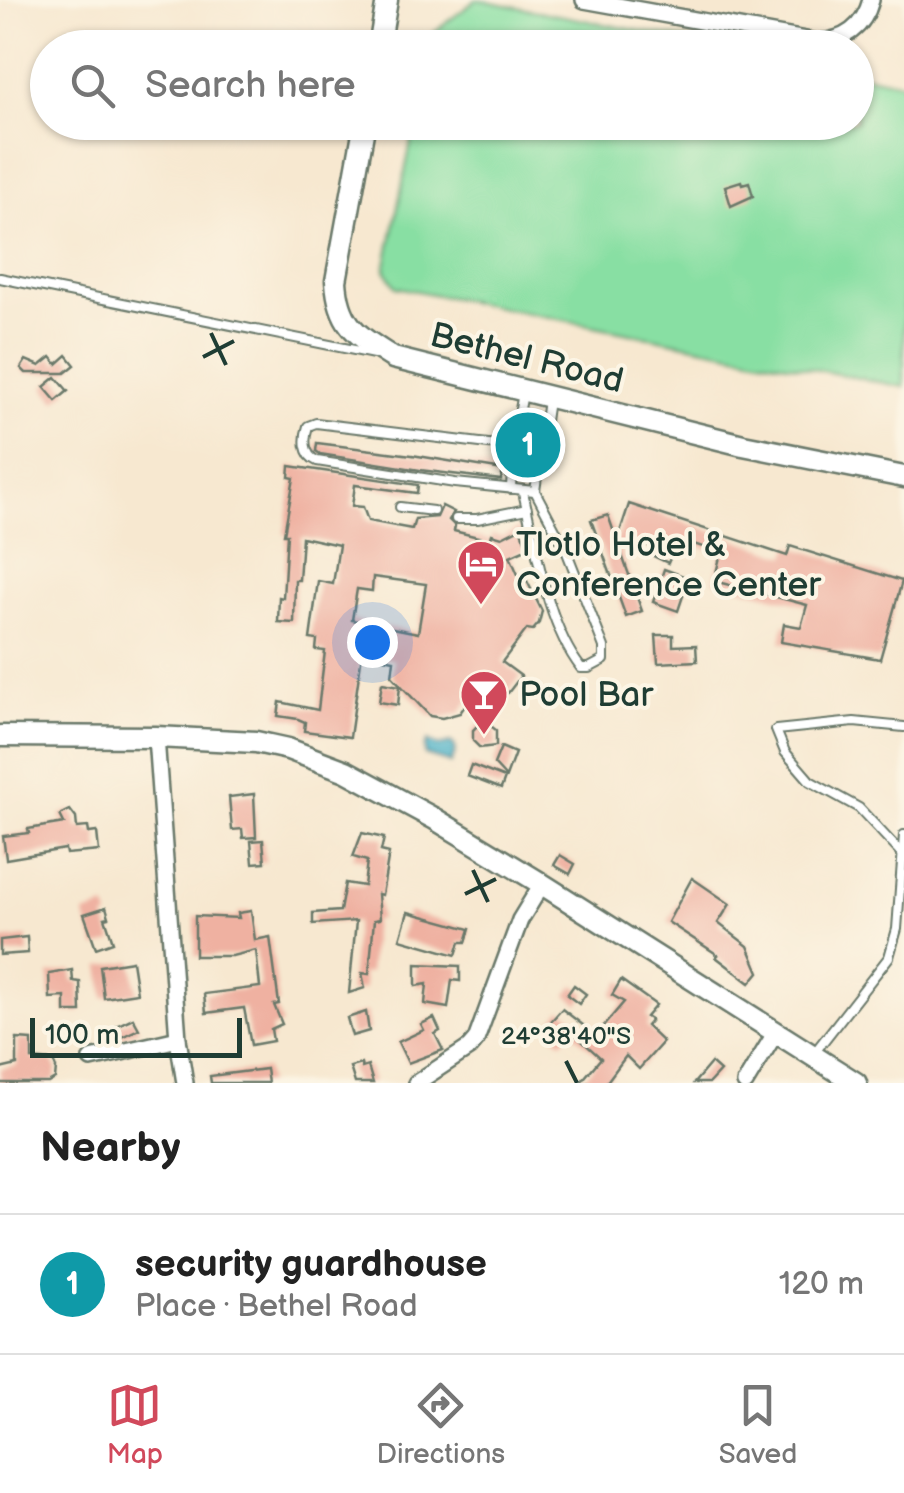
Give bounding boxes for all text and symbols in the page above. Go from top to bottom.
search box [30,30,874,140]
icon: search [65,58,120,113]
text: Search here [145,63,356,108]
street label: Bethel Road [426,314,628,403]
pin: 1 [496,408,560,482]
place label: Tlotlo Hotel & Conference Center [516,524,822,607]
hotel icon: Tlotlo Hotel & Conference Center [455,538,507,606]
your location [347,617,398,668]
bar icon: Pool Bar [458,668,510,736]
place label: Pool Bar [519,674,654,717]
scale bar [30,1013,242,1058]
text: 100 m [45,1019,119,1052]
text: 24°38'40"S [501,1021,631,1052]
text: Nearby [40,1123,180,1174]
text: security guardhouse [135,1242,487,1287]
text: 1 [66,1265,79,1304]
text: 120 m [779,1265,864,1304]
text: Place · Bethel Road [135,1287,418,1326]
tab: Map [107,1378,163,1471]
tab: Directions [376,1378,505,1471]
tab: Saved [719,1378,797,1471]

